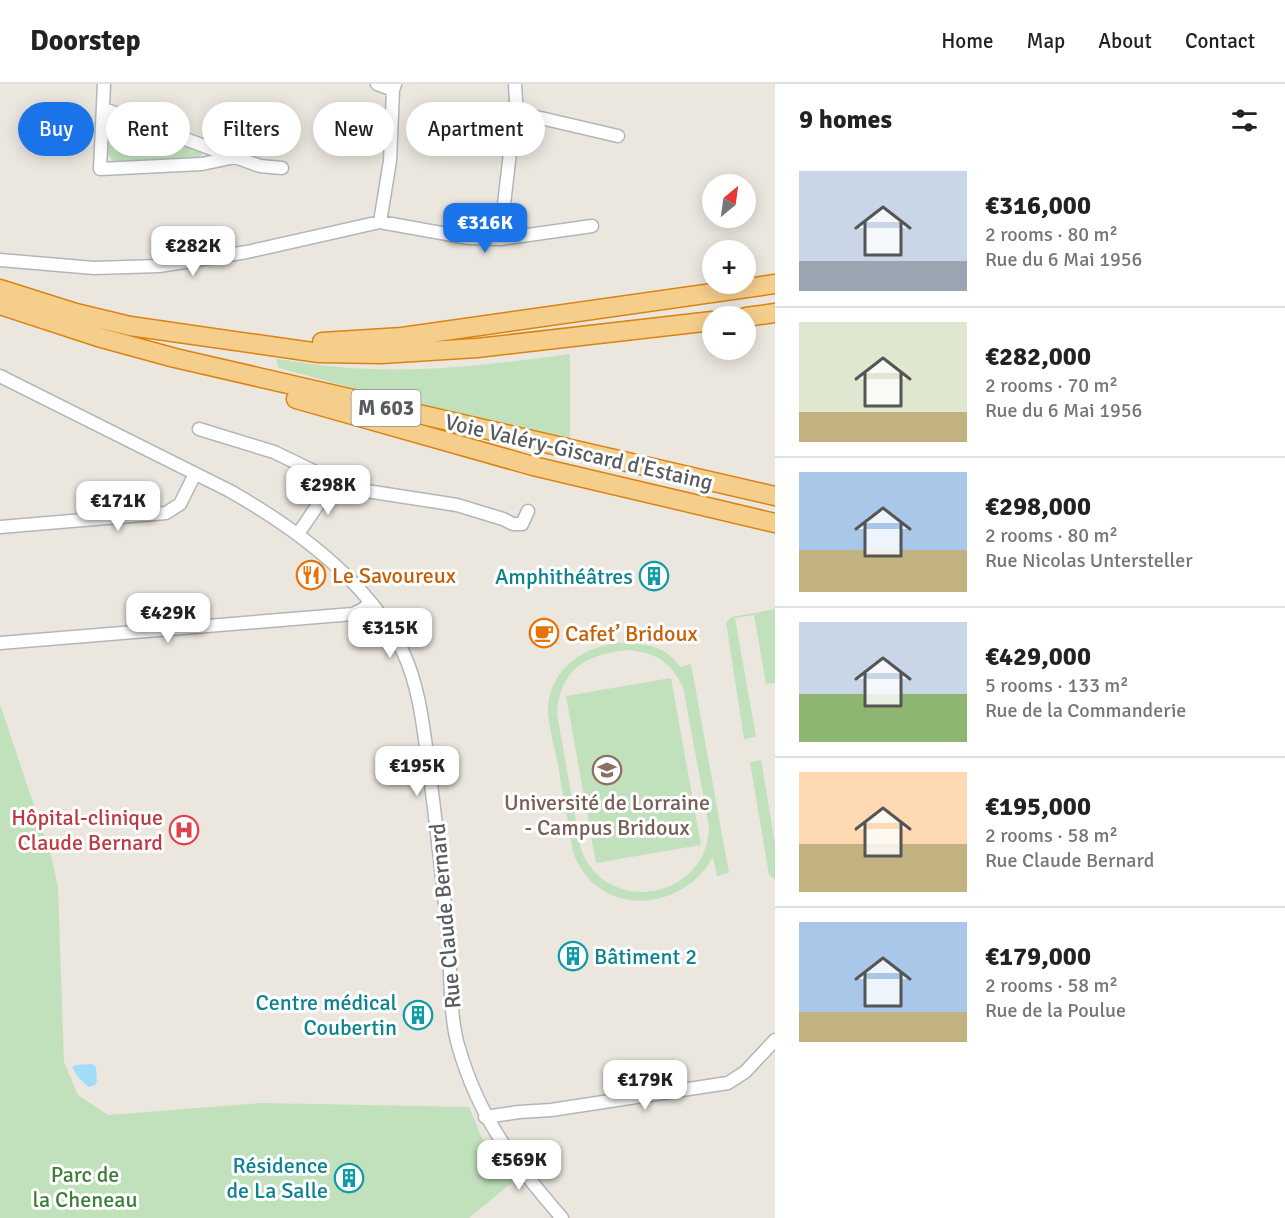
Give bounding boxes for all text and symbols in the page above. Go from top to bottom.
text: Doorstep [30,24,141,58]
text: Home [941,28,994,54]
text: Map [1027,28,1065,54]
text: About [1098,28,1152,54]
text: Contact [1185,28,1255,54]
chip: Buy [18,102,94,156]
chip: Rent [106,102,190,156]
chip: Filters [202,102,301,156]
chip: New [313,102,394,156]
chip: Apartment [406,102,545,156]
text: 9 homes [799,104,892,136]
icon: filters [1228,104,1261,137]
north arrow [702,174,756,228]
map controls [702,174,756,360]
text: €316,000 [985,190,1091,222]
icon: home [847,195,919,267]
pin: €316K [443,203,527,254]
text: €316K [457,210,513,235]
text: 2 rooms · 80 m² [985,222,1118,247]
pin: €282K [151,226,235,277]
text: €282K [165,233,221,258]
button: + [702,240,756,294]
text: Rue du 6 Mai 1956 [985,247,1142,272]
button: − [702,306,756,360]
text: €282,000 [985,341,1091,373]
icon: home [847,346,919,418]
text: 2 rooms · 70 m² [985,373,1118,398]
road number: M 603 [352,390,420,426]
text: Rue du 6 Mai 1956 [985,398,1142,423]
street label: Voie Valéry-Giscard d'Estaing [442,408,716,496]
pin: €298K [286,465,370,516]
text: €298K [300,472,356,497]
pin: €171K [76,481,160,532]
text: €171K [90,488,146,513]
text: €298,000 [985,491,1091,523]
icon: home [847,496,919,568]
text: 2 rooms · 80 m² [985,523,1118,548]
text: Rue Nicolas Untersteller [985,548,1193,573]
restaurant icon: Le Savoureux [295,559,327,591]
building icon: Amphithéâtres [638,560,670,592]
place label: Le Savoureux [332,562,456,589]
place label: Amphithéâtres [495,563,633,590]
pin: €429K [126,593,210,644]
text: €429K [140,600,196,625]
pin: €315K [348,608,432,659]
text: €315K [362,615,418,640]
cafe icon: Cafet’ Bridoux [528,617,560,649]
place label: Cafet’ Bridoux [565,620,698,647]
text: €429,000 [985,641,1091,673]
icon: home [847,646,919,718]
text: 5 rooms · 133 m² [985,673,1129,698]
text: Rue de la Commanderie [985,698,1186,723]
pin: €195K [375,746,459,797]
text: €195K [389,753,445,778]
school or university icon: Université de Lorraine - Campus Bridoux [591,754,623,786]
place label: Université de Lorraine - Campus Bridoux [504,789,710,841]
text: €195,000 [985,791,1091,823]
icon: home [847,796,919,868]
place label: Hôpital-clinique Claude Bernard [11,804,163,856]
hospital icon: Hôpital-clinique Claude Bernard [168,814,200,846]
street label: Rue Claude Bernard [423,822,467,1010]
text: 2 rooms · 58 m² [985,823,1118,848]
text: Rue Claude Bernard [985,848,1154,873]
building icon: Bâtiment 2 [557,940,589,972]
text: €179,000 [985,941,1091,973]
place label: Bâtiment 2 [594,943,697,970]
icon: home [847,946,919,1018]
text: 2 rooms · 58 m² [985,973,1118,998]
place label: Centre médical Coubertin [256,989,397,1041]
text: Rue de la Poulue [985,998,1126,1023]
building icon: Centre médical Coubertin [402,999,434,1031]
pin: €179K [603,1060,687,1111]
text: €179K [617,1067,673,1092]
pin: €569K [477,1140,561,1191]
text: €569K [491,1147,547,1172]
place label: Résidence de La Salle [226,1152,328,1204]
park label: Parc de la Cheneau [33,1161,137,1213]
building icon: Résidence de La Salle [333,1162,365,1194]

